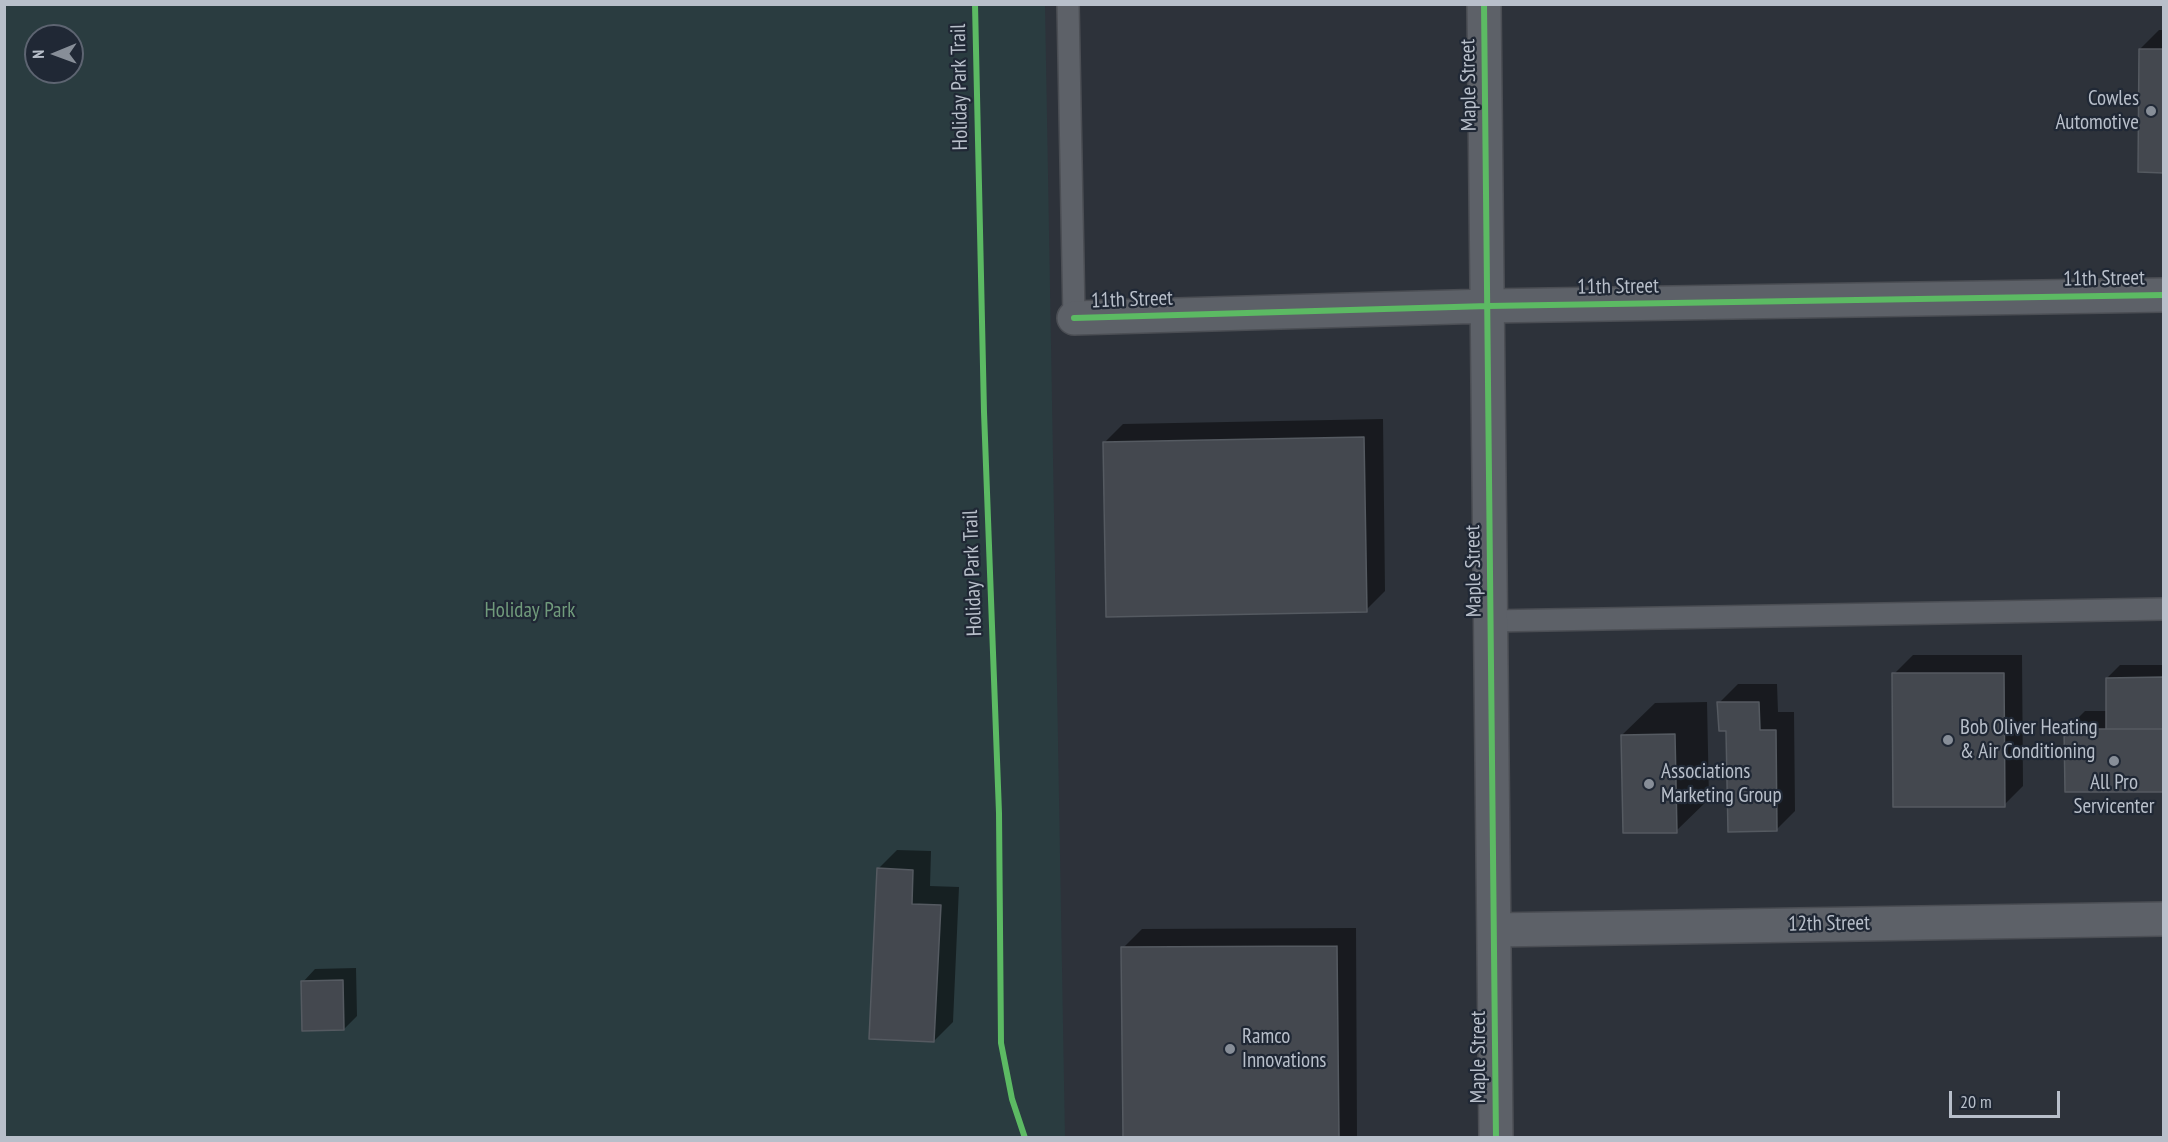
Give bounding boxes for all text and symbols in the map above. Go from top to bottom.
north arrow [24,24,84,84]
street label: Holiday Park Trail [946,24,974,150]
street label: Maple Street [1456,39,1482,131]
text: N [28,50,48,59]
place label: Cowles Automotive [2055,86,2139,136]
marker: Cowles Automotive [2144,104,2158,118]
street label: 11th Street [2063,266,2145,292]
street label: 11th Street [1577,274,1659,300]
street label: 11th Street [1091,286,1173,314]
street label: Holiday Park Trail [958,509,988,637]
street label: Maple Street [1461,525,1487,617]
park label: Holiday Park [485,598,575,624]
place label: Bob Oliver Heating & Air Conditioning [1960,715,2097,765]
marker: Bob Oliver Heating & Air Conditioning [1941,733,1955,747]
marker: All Pro Servicenter [2107,754,2121,768]
place label: Associations Marketing Group [1661,759,1782,809]
place label: All Pro Servicenter [2073,770,2155,820]
marker: Associations Marketing Group [1642,777,1656,791]
street label: 12th Street [1788,911,1870,937]
street label: Maple Street [1466,1011,1492,1103]
place label: Ramco Innovations [1242,1024,1326,1074]
marker: Ramco Innovations [1223,1042,1237,1056]
scale bar [1952,1079,2063,1117]
text: 20 m [1960,1090,1992,1113]

